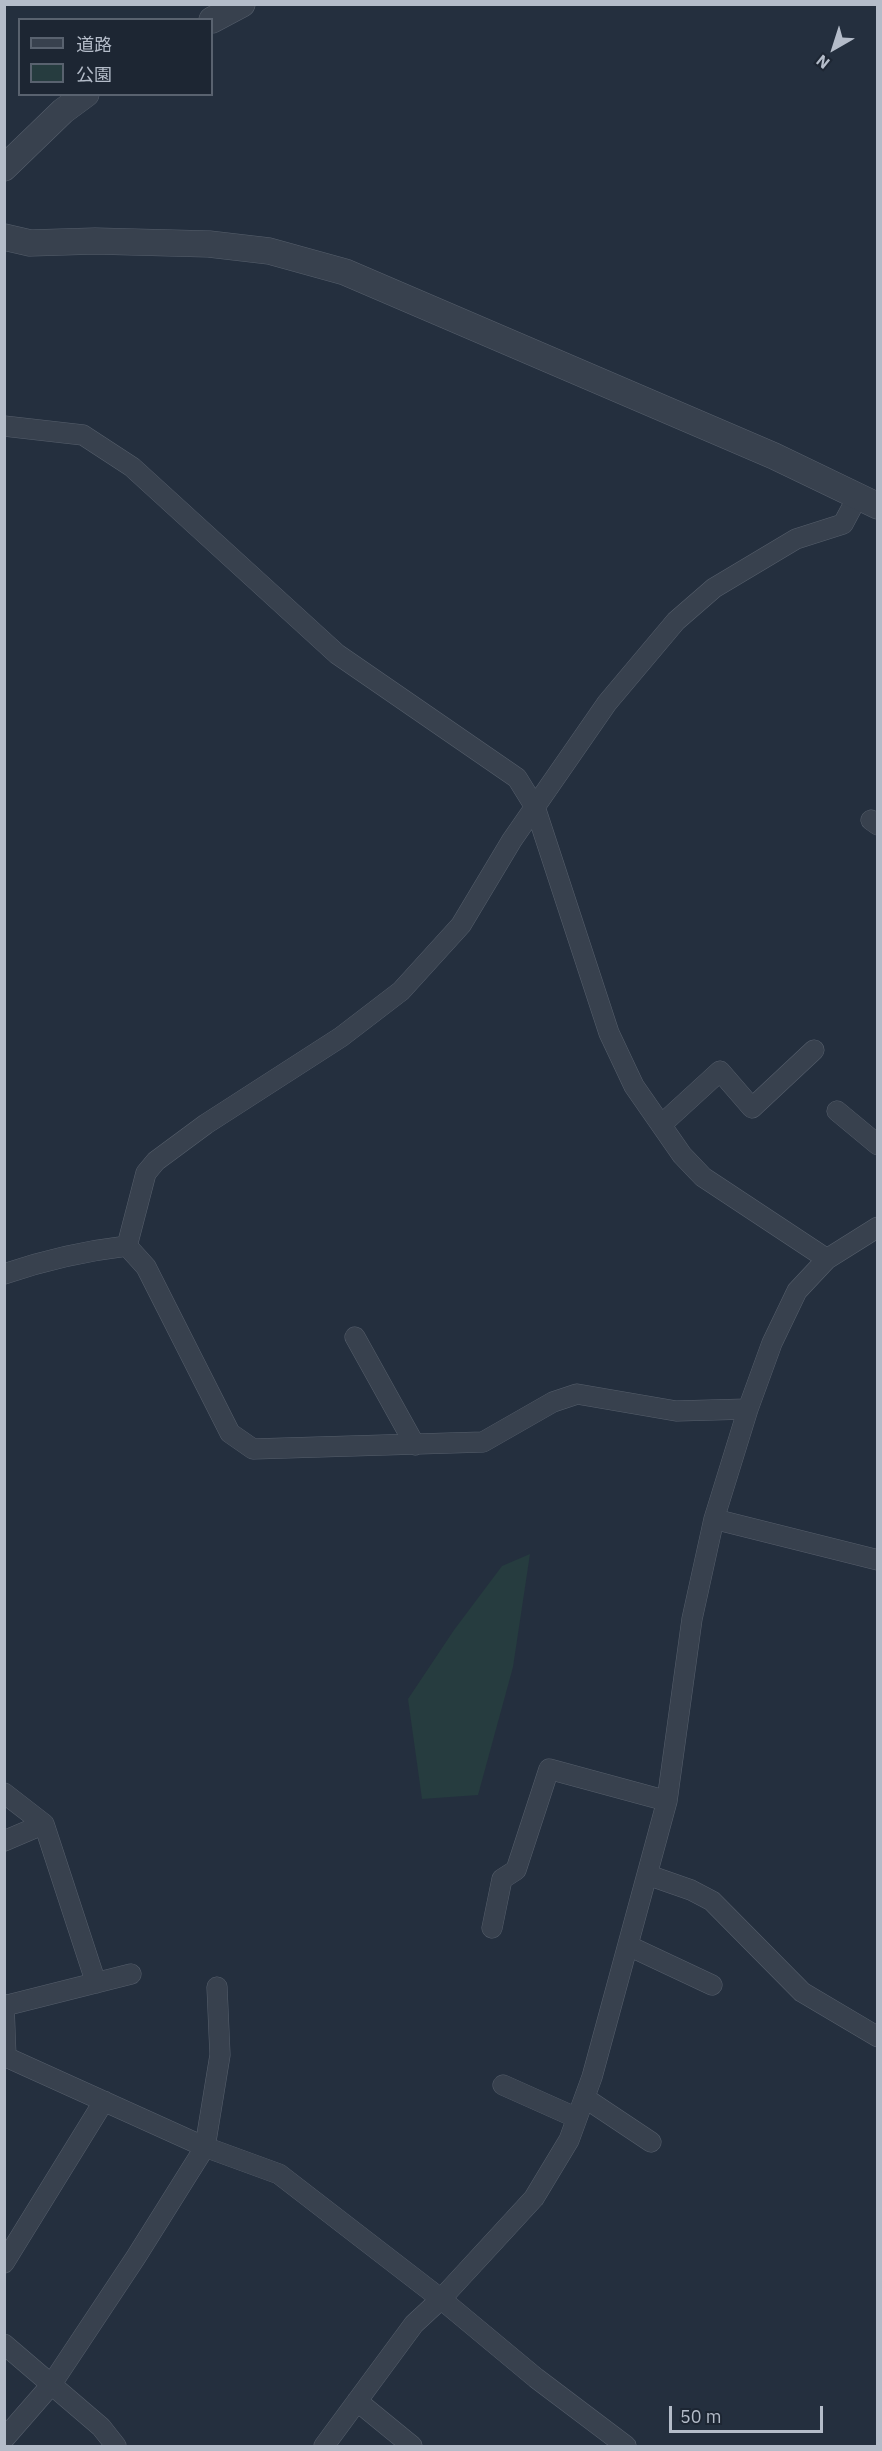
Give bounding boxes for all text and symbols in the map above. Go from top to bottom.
legend [18,18,213,96]
north arrow [804,18,864,78]
text: 道路 [76,33,112,56]
text: N [812,51,833,73]
text: 公園 [76,63,112,86]
scale bar [672,2394,826,2432]
text: 50 m [680,2405,722,2428]

